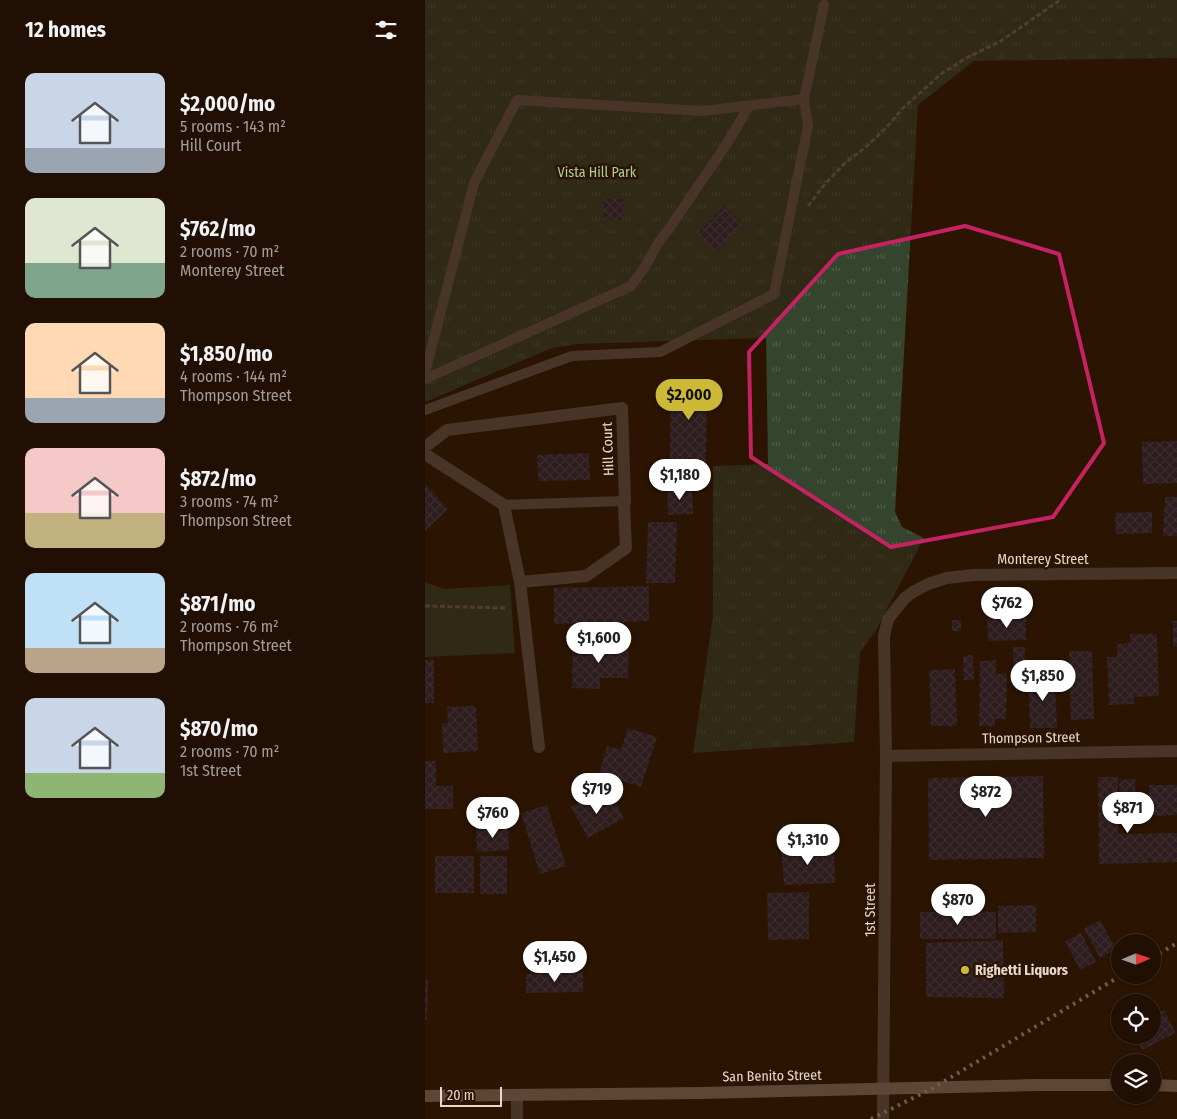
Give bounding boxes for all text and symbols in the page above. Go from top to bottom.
icon: filters [372,16,400,44]
text: 12 homes [25,17,106,43]
text: $2,000/mo [180,91,275,117]
icon: home [65,93,125,153]
text: 5 rooms · 143 m² [180,117,286,136]
text: Hill Court [180,136,241,155]
park label: Vista Hill Park [558,164,637,181]
text: $762/mo [180,216,256,242]
icon: home [65,218,125,278]
text: 2 rooms · 70 m² [180,242,279,261]
text: Monterey Street [180,261,284,280]
text: $1,850/mo [180,341,273,367]
icon: home [65,343,125,403]
text: 4 rooms · 144 m² [180,367,287,386]
pin: $2,000 [648,378,730,421]
text: $2,000 [667,385,711,404]
text: Thompson Street [180,386,292,405]
street label: Hill Court [599,421,617,476]
pin: $1,180 [639,458,721,501]
text: $1,180 [660,465,700,484]
text: $872/mo [180,466,256,492]
icon: home [65,468,125,528]
text: 3 rooms · 74 m² [180,492,278,511]
text: Thompson Street [180,511,292,530]
street label: Monterey Street [997,551,1089,568]
pin: $762 [977,586,1037,629]
text: $871/mo [180,591,255,617]
icon: home [65,593,125,653]
text: $762 [992,593,1022,612]
text: 2 rooms · 76 m² [180,617,279,636]
pin: $1,600 [558,622,640,664]
text: $1,600 [577,628,621,647]
text: Thompson Street [180,636,292,655]
pin: $1,850 [1002,660,1084,702]
text: $1,850 [1022,666,1064,685]
text: $870/mo [180,716,258,742]
icon: home [65,718,125,778]
street label: Thompson Street [982,729,1080,747]
text: 2 rooms · 70 m² [180,742,279,761]
text: 1st Street [180,761,241,780]
pin: $719 [567,772,627,815]
pin: $872 [956,776,1016,818]
text: $719 [582,779,612,798]
text: $872 [971,782,1001,801]
pin: $871 [1098,792,1158,834]
pin: $760 [463,796,523,839]
text: $871 [1113,798,1143,817]
text: $760 [477,803,509,822]
pin: $1,310 [767,824,849,866]
text: $1,310 [788,830,828,849]
street label: 1st Street [862,883,879,937]
pin: $870 [928,884,988,926]
text: $870 [942,890,974,909]
north arrow [1111,934,1161,984]
map controls [1111,934,1161,1104]
pin: $1,450 [514,940,596,983]
text: $1,450 [534,947,576,966]
place label: Righetti Liquors [975,962,1068,979]
marker: Righetti Liquors [959,964,971,976]
button: locate [1111,994,1161,1044]
button: layers [1111,1054,1161,1104]
street label: San Benito Street [722,1067,822,1085]
scale bar [440,1084,503,1107]
text: 20 m [447,1087,475,1104]

